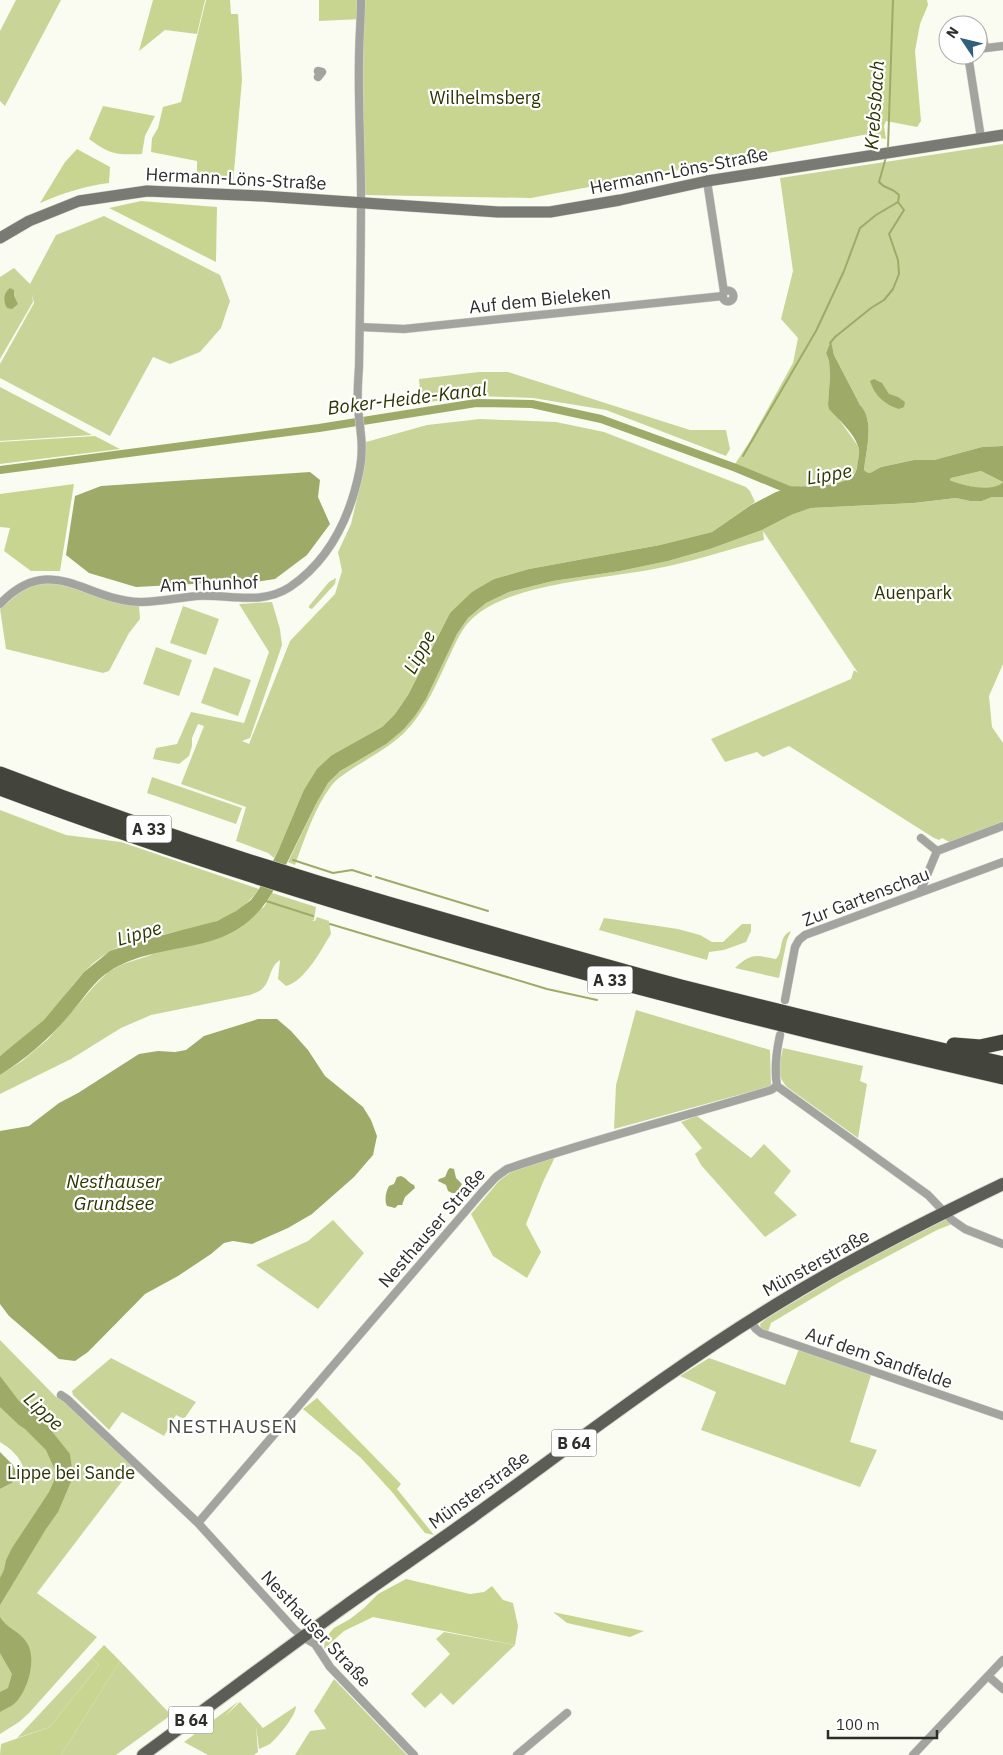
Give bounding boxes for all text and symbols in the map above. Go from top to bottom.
north arrow [938,15,988,65]
text: N [942,23,963,42]
water label: Krebsbach [859,59,889,151]
park label: Wilhelmsberg [430,86,541,109]
street label: Hermann-Löns-Straße [588,142,770,199]
street label: Hermann-Löns-Straße [145,162,327,195]
street label: Auf dem Bieleken [468,281,612,318]
water label: Boker-Heide-Kanal [326,376,488,420]
water label: Lippe [804,458,854,490]
street label: Am Thunhof [159,570,259,597]
park label: Auenpark [874,581,953,604]
water label: Lippe [398,626,440,678]
road number: A 33 [126,816,172,842]
street label: Zur Gartenschau [799,862,933,931]
water label: Lippe [114,915,165,951]
road number: A 33 [588,966,632,994]
street label: Nesthauser Straße [373,1163,490,1292]
water label: Nesthauser Grundsee [66,1169,163,1215]
street label: Münsterstraße [758,1224,873,1301]
street label: Auf dem Sandfelde [803,1322,956,1393]
water label: Lippe [19,1387,69,1436]
district label: NESTHAUSEN [168,1414,298,1438]
road number: B 64 [552,1430,596,1456]
street label: Münsterstraße [424,1445,534,1534]
park label: Lippe bei Sande [7,1461,135,1484]
street label: Nesthauser Straße [256,1565,377,1692]
road number: B 64 [168,1706,214,1734]
scale bar [828,1708,937,1740]
text: 100 m [836,1715,880,1734]

